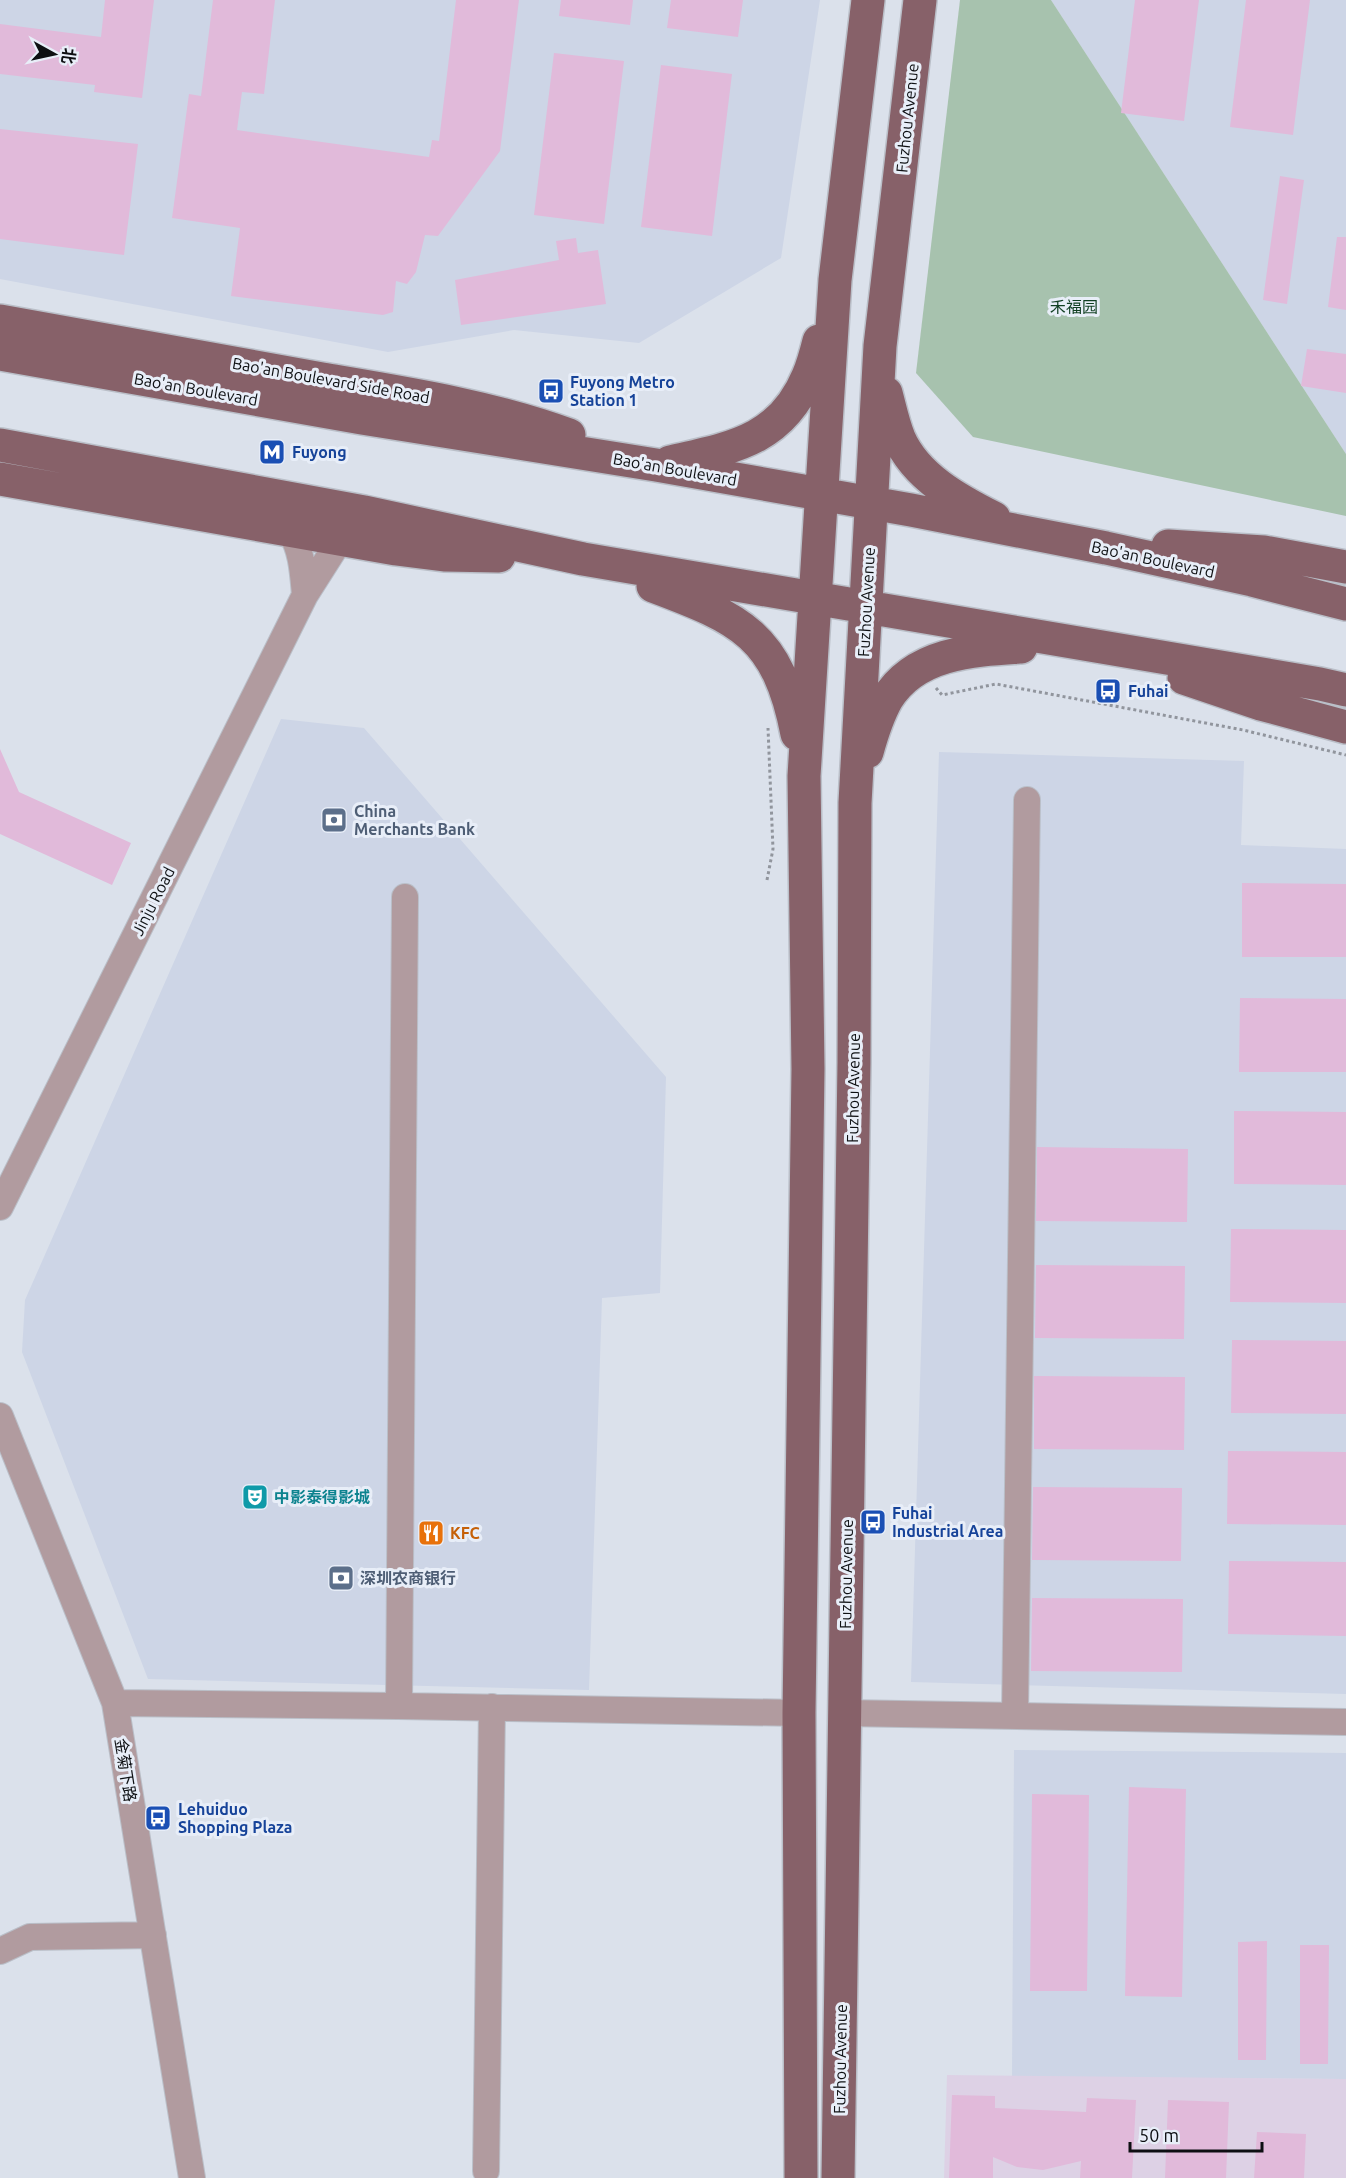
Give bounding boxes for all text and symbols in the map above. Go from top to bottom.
north arrow [24,24,84,84]
text: 北 [59,47,79,65]
street label: Fuzhou Avenue [892,62,922,174]
park label: 禾福园 [1050,298,1098,316]
street label: Bao'an Boulevard Side Road [231,354,431,406]
street label: Bao'an Boulevard [133,369,259,409]
place label: Fuyong Metro Station 1 [570,373,675,409]
bus stop icon: Fuyong Metro Station 1 [536,376,566,406]
metro station icon: Fuyong [257,437,287,467]
place label: Fuyong [292,443,347,461]
street label: Bao'an Boulevard [612,449,738,489]
street label: Bao'an Boulevard [1090,537,1216,581]
street label: Fuzhou Avenue [854,547,878,657]
bus stop icon: Fuhai [1093,676,1123,706]
place label: Fuhai [1128,682,1169,700]
place label: China Merchants Bank [354,802,475,838]
bank icon: China Merchants Bank [319,805,349,835]
street label: Jinju Road [128,864,178,938]
street label: Fuzhou Avenue [843,1033,863,1143]
theatre icon: 中影泰得影城 [240,1482,270,1512]
place label: 中影泰得影城 [274,1488,370,1506]
place label: Fuhai Industrial Area [892,1504,1004,1540]
bus stop icon: Fuhai Industrial Area [858,1507,888,1537]
restaurant icon: KFC [416,1518,446,1548]
street label: Fuzhou Avenue [836,1519,856,1629]
place label: KFC [450,1524,480,1542]
bank icon: 深圳农商银行 [326,1563,356,1593]
place label: 深圳农商银行 [360,1569,456,1587]
street label: 金菊下路 [112,1737,140,1803]
place label: Lehuiduo Shopping Plaza [178,1800,292,1836]
bus stop icon: Lehuiduo Shopping Plaza [143,1803,173,1833]
street label: Fuzhou Avenue [830,2004,850,2114]
scale bar [1130,2115,1262,2153]
text: 50 m [1139,2125,1179,2145]

